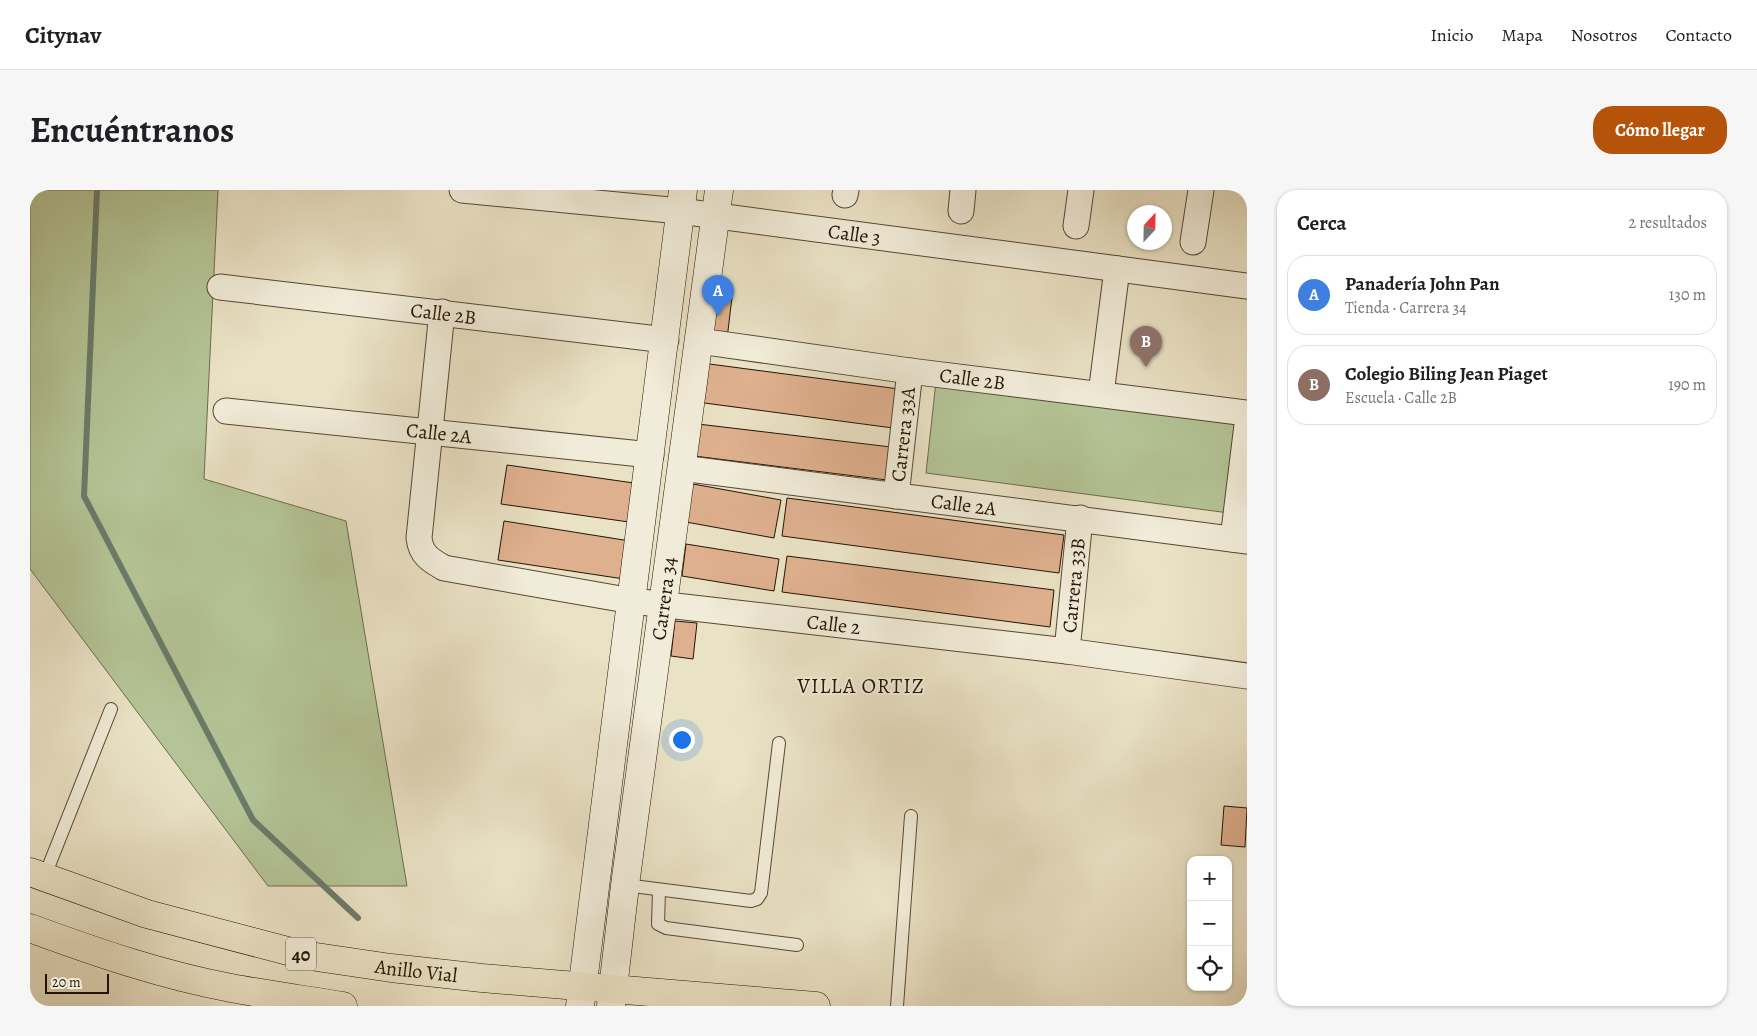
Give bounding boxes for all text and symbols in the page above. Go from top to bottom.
text: Citynav [25,19,101,51]
text: Inicio [1430,23,1473,47]
text: Mapa [1501,23,1543,47]
text: Nosotros [1571,23,1637,47]
text: Contacto [1665,23,1732,47]
text: Encuéntranos [30,106,234,154]
button: Cómo llegar [1593,106,1727,154]
north arrow [1127,205,1172,250]
text: Cerca [1297,209,1347,237]
text: 2 resultados [1628,212,1707,234]
street label: Calle 3 [826,218,882,251]
text: Panadería John Pan [1345,271,1500,297]
pin: A [702,275,734,316]
text: A [1309,284,1319,306]
text: 130 m [1669,284,1706,306]
street label: Calle 2B [409,297,478,331]
text: Tienda · Carrera 34 [1345,297,1467,319]
pin: B [1130,326,1162,367]
text: Colegio Biling Jean Piaget [1345,361,1548,387]
street label: Calle 2B [938,362,1007,397]
text: B [1309,374,1319,396]
text: 190 m [1668,374,1706,396]
street label: Carrera 33A [885,385,922,483]
text: Escuela · Calle 2B [1345,387,1457,409]
street label: Calle 2A [405,417,473,450]
street label: Calle 2A [929,487,998,523]
street label: Carrera 33B [1056,537,1092,634]
street label: Carrera 34 [645,555,683,642]
street label: Calle 2 [805,608,862,641]
district label: VILLA ORTIZ [796,672,925,700]
your location [669,727,695,753]
map controls [1187,856,1232,991]
button: + [1187,856,1232,901]
button: − [1187,901,1232,946]
road number: 40 [286,938,316,971]
button: locate [1187,946,1232,991]
street label: Anillo Vial [372,953,459,989]
scale bar [45,971,109,994]
text: 20 m [52,973,81,992]

